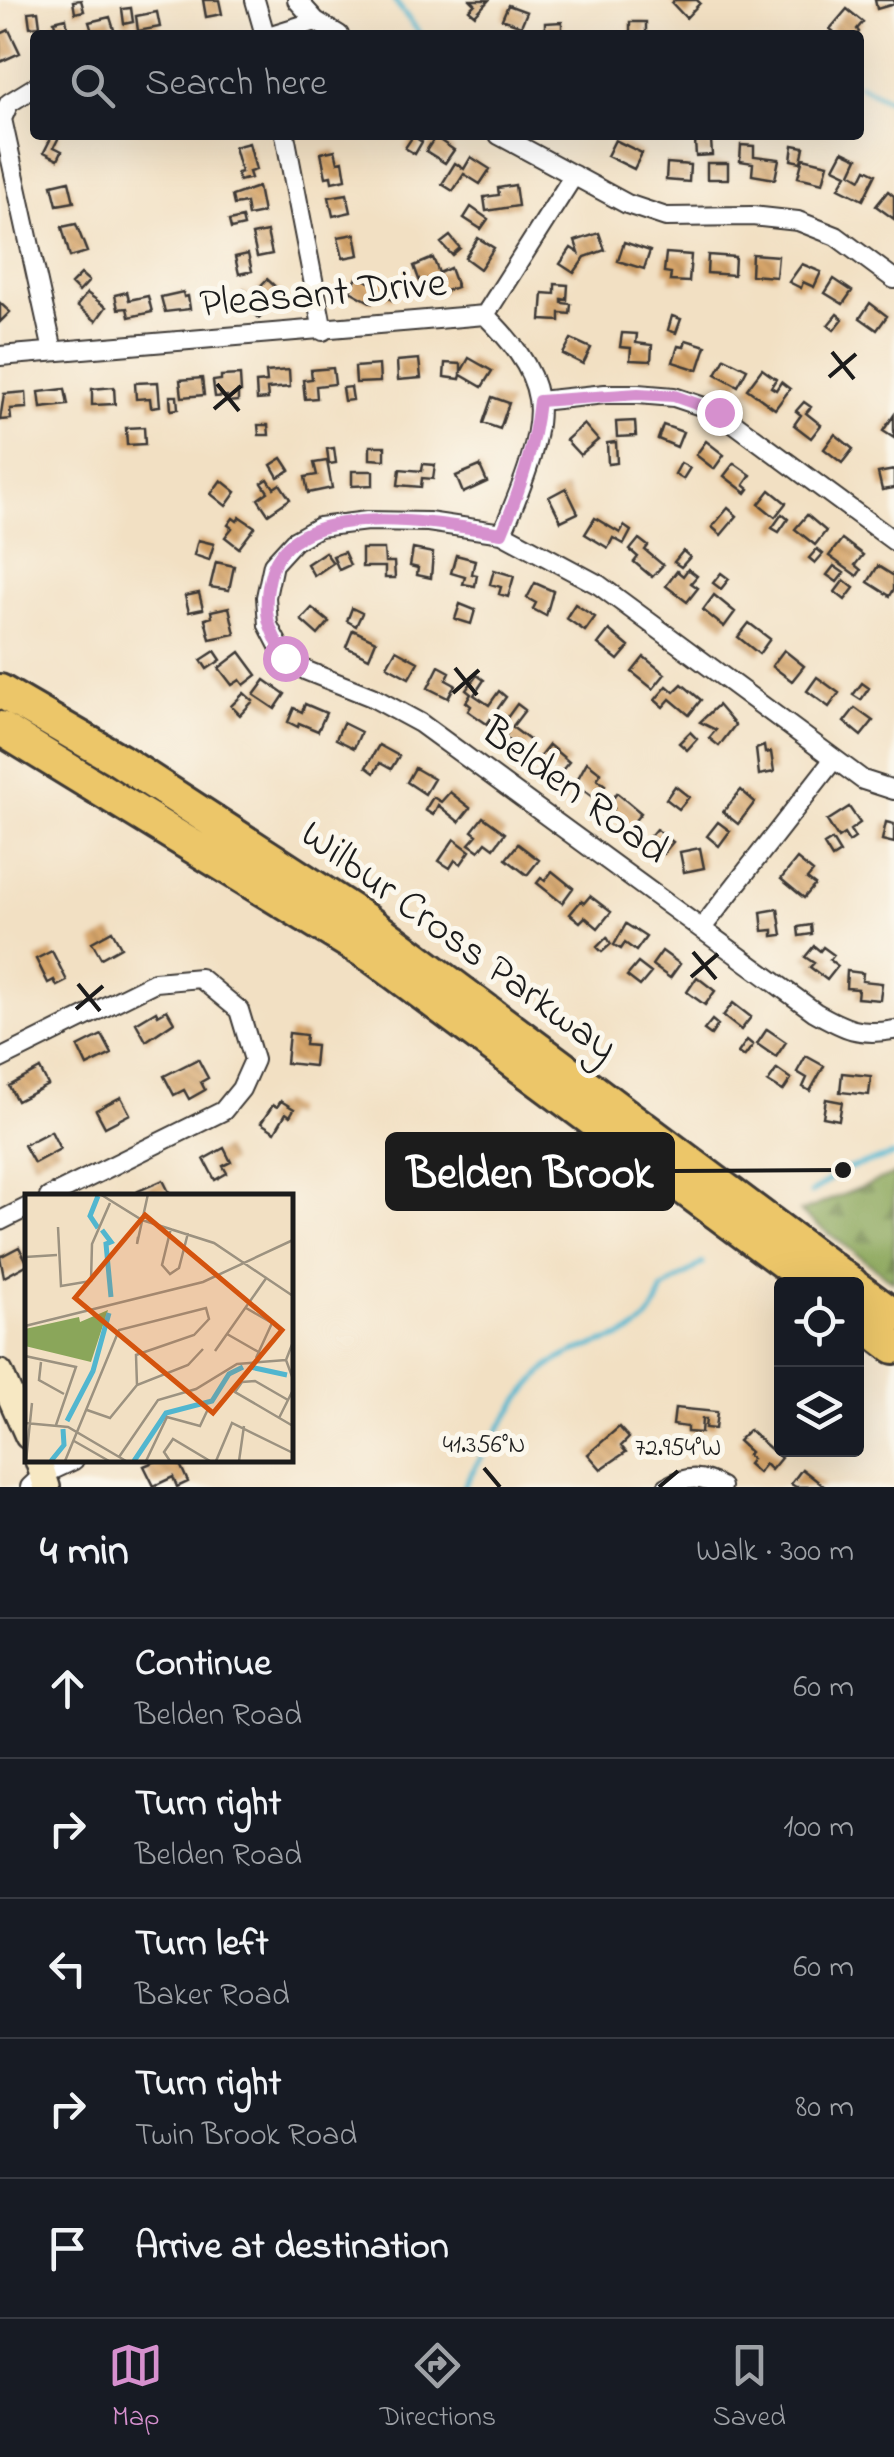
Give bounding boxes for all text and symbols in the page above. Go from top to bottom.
search box [30,30,864,140]
text: Search here [145,57,327,113]
icon: search [65,58,120,113]
street label: Pleasant Drive [197,254,449,336]
route end [697,390,743,436]
route start [263,636,309,682]
street label: Belden Road [467,702,681,881]
street label: Wilbur Cross Parkway [287,806,629,1078]
callout: Belden Brook [387,1134,673,1209]
text: Belden Brook [405,1143,654,1209]
inset map [25,1194,292,1462]
map controls [774,1277,864,1457]
button: locate [774,1277,864,1367]
button: layers [774,1367,864,1457]
text: 41.356°N [443,1428,525,1464]
text: 72.954°W [635,1431,721,1467]
text: 4 min [40,1522,129,1583]
text: Walk · 300 m [696,1529,854,1576]
text: Continue [135,1637,271,1693]
icon: ahead [40,1661,95,1716]
text: 60 m [793,1665,854,1712]
text: Belden Road [135,1693,302,1740]
text: Turn right [135,1777,281,1833]
icon: right [40,1801,95,1856]
text: 100 m [783,1805,854,1852]
text: Belden Road [135,1833,302,1880]
text: Turn left [135,1917,268,1973]
icon: left [40,1941,95,1996]
text: 60 m [793,1945,854,1992]
text: Baker Road [135,1973,290,2020]
text: Turn right [135,2057,281,2113]
icon: right [40,2081,95,2136]
text: 80 m [795,2085,854,2132]
text: Twin Brook Road [135,2113,357,2160]
text: Arrive at destination [135,2220,449,2276]
icon: arrive [40,2221,95,2276]
tab: Map [108,2338,163,2439]
tab: Directions [380,2338,496,2439]
tab: Saved [713,2338,786,2439]

